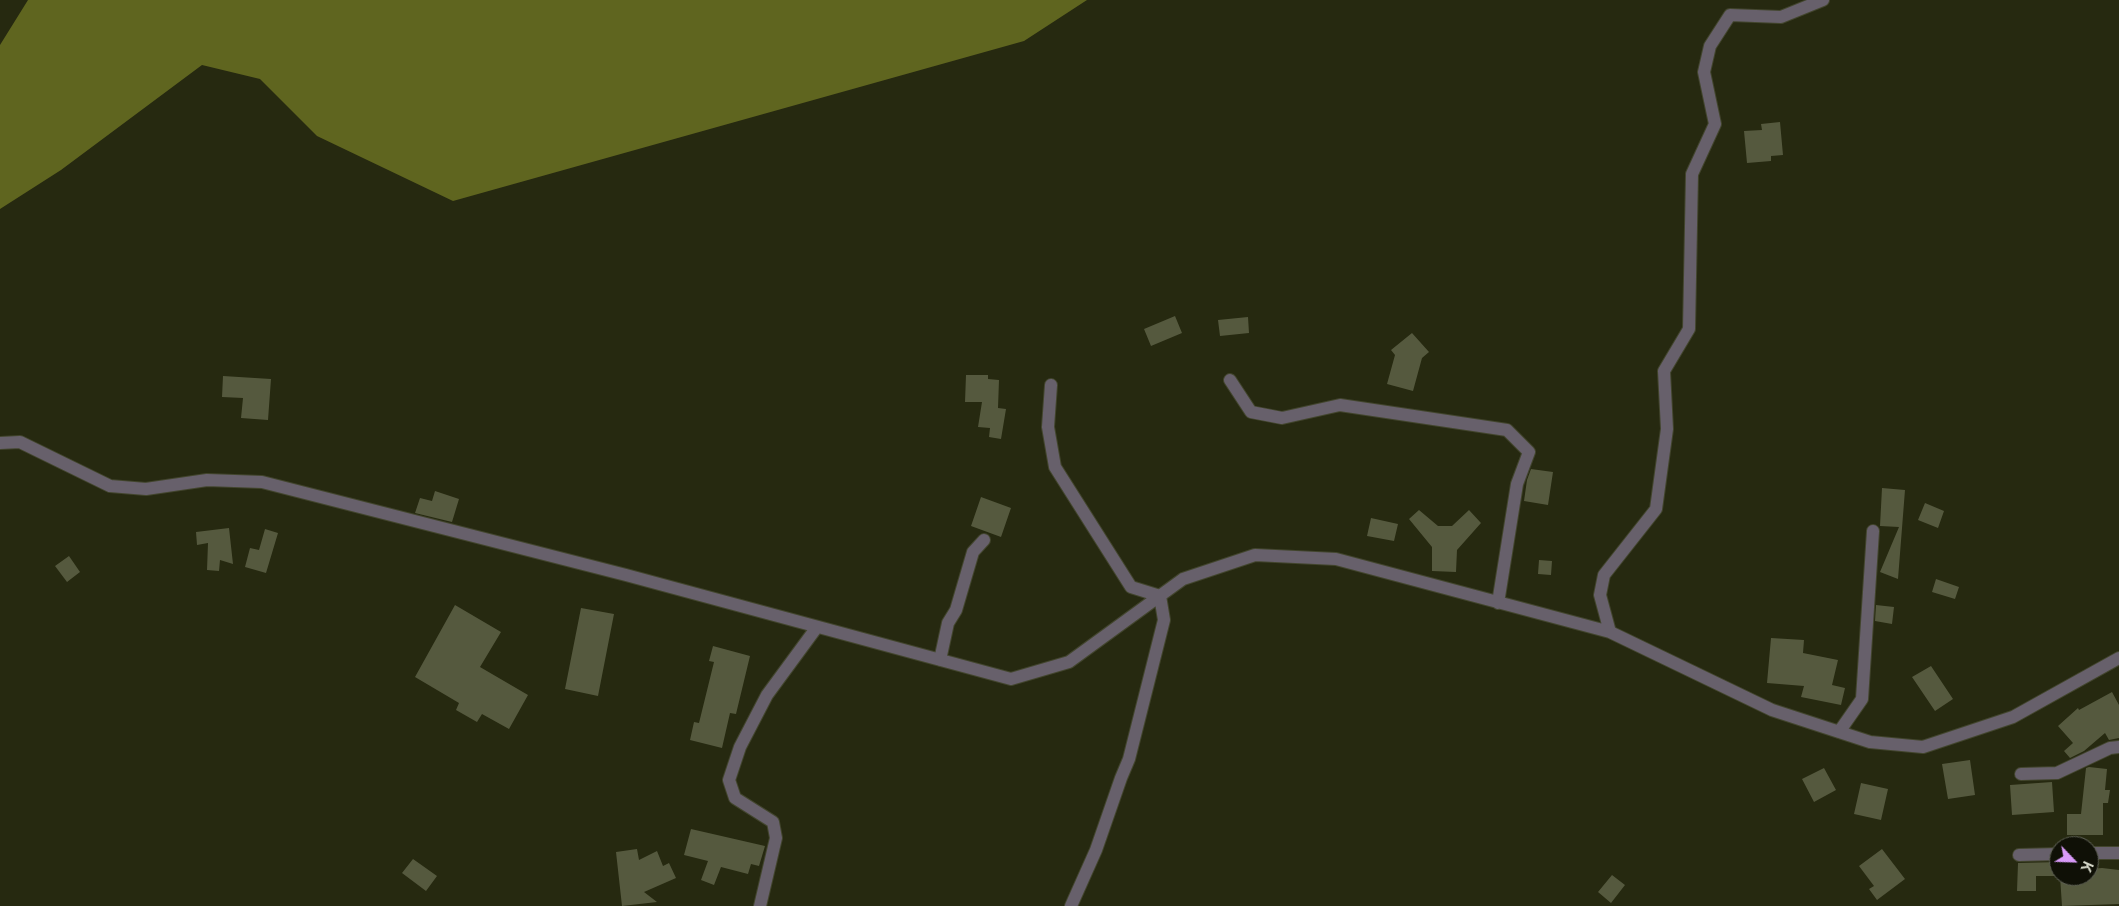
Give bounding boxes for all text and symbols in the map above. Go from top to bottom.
north arrow [2049,836,2099,886]
text: K [2077,859,2097,875]

